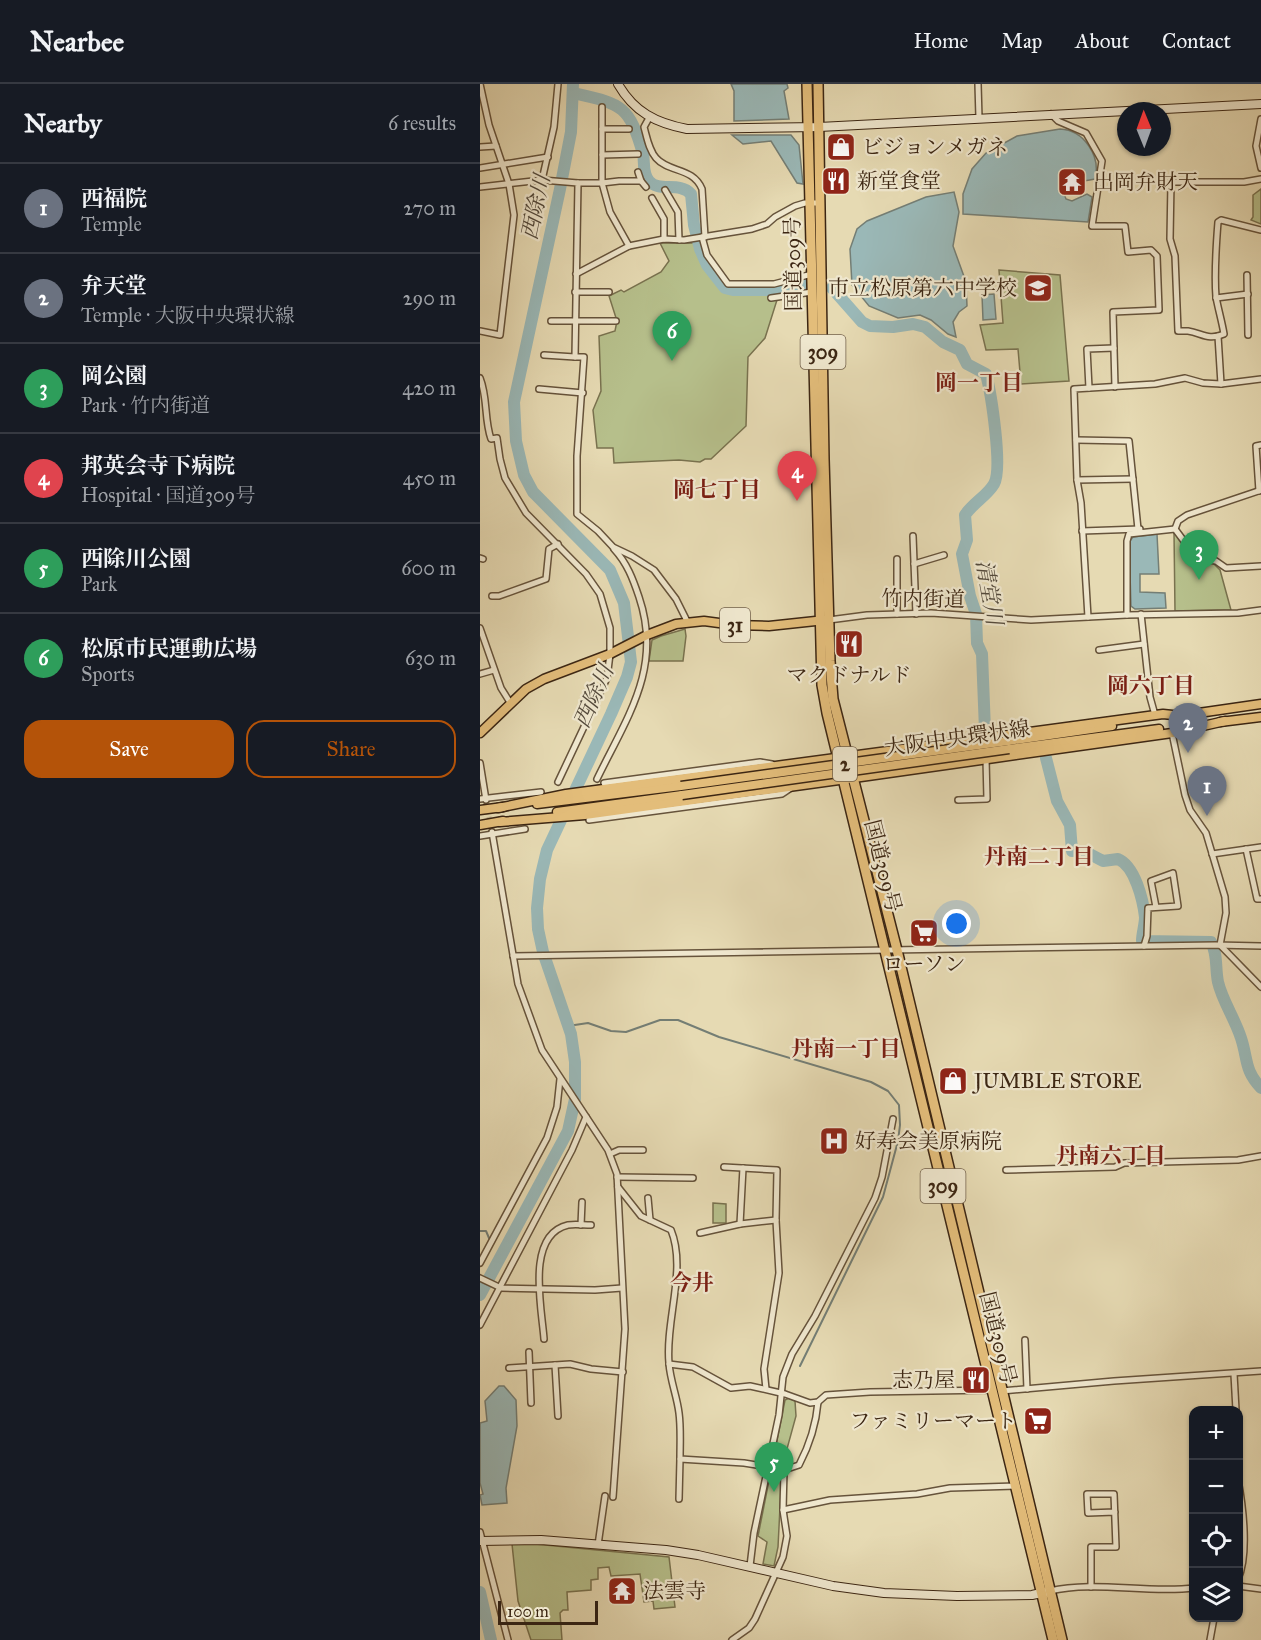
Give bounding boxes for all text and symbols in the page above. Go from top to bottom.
text: Nearbee [30,24,124,59]
text: Home [913,28,968,54]
text: Map [1001,28,1042,54]
text: About [1075,28,1129,54]
text: Contact [1162,28,1231,54]
north arrow [1117,102,1171,156]
text: Nearby [24,107,102,139]
text: 6 results [388,111,456,135]
shop icon: ビジョンメガネ [825,131,857,163]
place label: ビジョンメガネ [862,134,1008,160]
restaurant icon: 新堂食堂 [820,165,852,197]
temple icon: 出岡弁財天 [1056,166,1088,198]
place label: 新堂食堂 [857,168,941,194]
place label: 出岡弁財天 [1093,169,1198,195]
water label: 西除川 [515,170,556,242]
text: 西福院 [81,185,147,212]
text: 1 [40,196,47,220]
text: 270 m [403,196,456,220]
text: Temple [81,212,142,236]
street label: 国道309号 [779,216,807,312]
text: 弁天堂 [81,272,147,299]
school or university icon: 市立松原第六中学校 [1022,272,1054,304]
place label: 市立松原第六中学校 [828,275,1017,301]
text: 2 [39,286,48,310]
text: 290 m [403,286,456,310]
text: Temple · 大阪中央環状線 [81,303,295,327]
pin: 6 [652,312,692,361]
road number: 309 [800,335,846,369]
text: 岡公園 [81,362,147,389]
district label: 岡一丁目 [935,369,1023,396]
text: 3 [40,376,48,400]
text: 420 m [402,376,456,400]
text: Park · 竹内街道 [81,393,210,417]
text: 邦英会寺下病院 [81,452,235,479]
pin: 4 [778,452,816,501]
text: 4 [38,466,49,490]
text: 450 m [403,466,456,490]
district label: 岡七丁目 [673,476,761,503]
text: Hospital · 国道309号 [81,483,255,507]
pin: 3 [1180,530,1218,580]
text: 西除川公園 [81,545,191,572]
text: 5 [39,556,48,580]
text: 600 m [401,556,456,580]
water label: 清堂川 [970,557,1009,629]
text: Park [81,572,117,596]
street label: 竹内街道 [881,585,965,613]
road number: 31 [720,608,750,642]
restaurant icon: マクドナルド [833,628,865,660]
text: 松原市民運動広場 [81,635,257,662]
text: 6 [38,646,49,670]
text: 630 m [405,646,456,670]
water label: 西除川 [568,659,620,732]
text: Sports [81,662,135,686]
place label: マクドナルド [787,662,911,688]
district label: 岡六丁目 [1107,672,1195,699]
pin: 2 [1168,704,1208,753]
street label: 大阪中央環状線 [882,715,1032,761]
button: Save [24,720,234,778]
button: Share [246,720,456,778]
road number: 2 [833,747,857,781]
pin: 1 [1188,766,1226,816]
street label: 国道309号 [859,817,907,915]
district label: 丹南二丁目 [984,843,1094,870]
your location [942,909,971,938]
supermarket icon: ローソン [908,917,940,949]
place label: ローソン [882,951,966,977]
district label: 丹南一丁目 [791,1035,901,1062]
shop icon: JUMBLE STORE [937,1065,969,1097]
place label: JUMBLE STORE [972,1068,1142,1094]
hospital icon: 好寿会美原病院 [818,1125,850,1157]
place label: 好寿会美原病院 [855,1128,1002,1154]
district label: 丹南六丁目 [1056,1142,1166,1169]
road number: 309 [920,1169,966,1203]
district label: 今井 [670,1269,714,1296]
street label: 国道309号 [974,1289,1022,1387]
restaurant icon: 志乃屋 [960,1364,992,1396]
place label: 志乃屋 [892,1367,955,1393]
supermarket icon: ファミリーマート [1022,1405,1054,1437]
map controls [1189,1406,1243,1622]
button: + [1189,1406,1243,1460]
place label: ファミリーマート [849,1408,1017,1434]
pin: 5 [754,1442,794,1492]
button: − [1189,1460,1243,1514]
button: locate [1189,1514,1243,1568]
button: layers [1189,1568,1243,1622]
temple icon: 法雲寺 [606,1575,638,1607]
place label: 法雲寺 [643,1578,706,1604]
scale bar [498,1598,598,1626]
text: 100 m [507,1602,549,1621]

